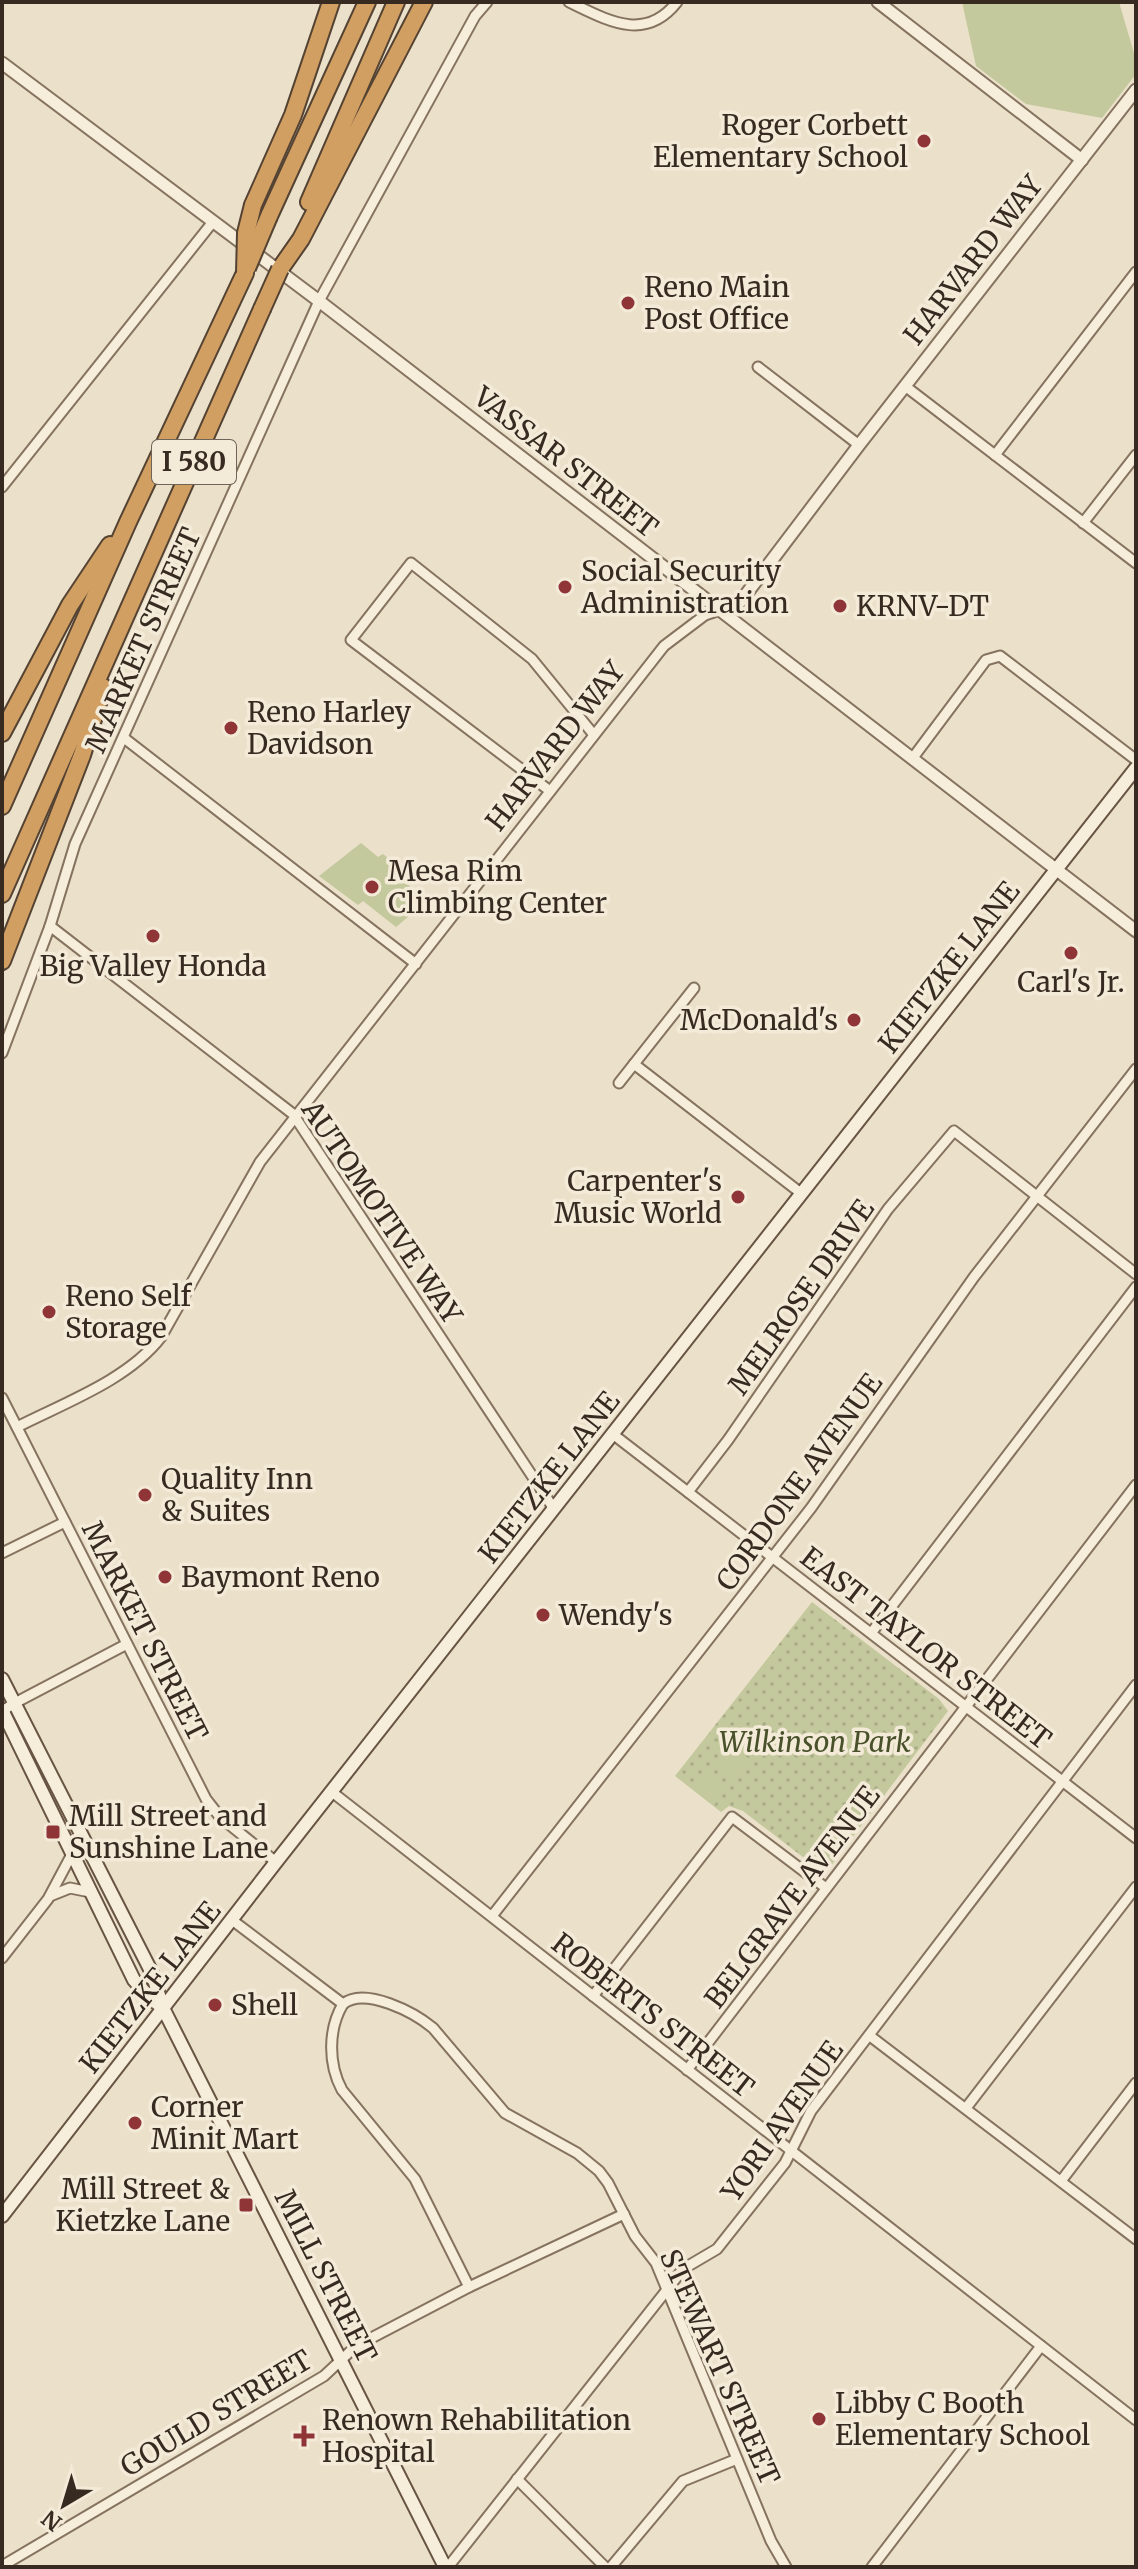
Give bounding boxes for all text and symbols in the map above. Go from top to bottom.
place label: Roger Corbett Elementary School [653,107,908,175]
marker: Roger Corbett Elementary School [915,132,933,150]
street label: HARVARD WAY [896,167,1051,352]
place label: Reno Main Post Office [644,269,790,337]
marker: Reno Main Post Office [619,294,637,312]
street label: VASSAR STREET [466,378,665,545]
road number: I 580 [152,440,236,484]
street label: MARKET STREET [77,522,209,758]
place label: Social Security Administration [580,553,789,621]
marker: Social Security Administration [556,578,574,596]
place label: KRNV-DT [856,588,989,624]
marker: KRNV-DT [831,597,849,615]
street label: HARVARD WAY [478,653,633,838]
place label: Reno Harley Davidson [247,694,412,762]
marker: Reno Harley Davidson [222,719,240,737]
place label: Mesa Rim Climbing Center [388,853,607,921]
street label: KIETZKE LANE [871,874,1027,1060]
marker: Mesa Rim Climbing Center [363,878,381,896]
marker: Big Valley Honda [144,927,162,945]
marker: Carl's Jr. [1062,944,1080,962]
place label: Big Valley Honda [39,948,267,984]
place label: Carl's Jr. [1017,964,1125,1000]
place label: McDonald's [680,1002,838,1038]
marker: McDonald's [845,1011,863,1029]
street label: AUTOMOTIVE WAY [293,1093,471,1331]
place label: Carpenter's Music World [554,1163,722,1231]
marker: Carpenter's Music World [729,1188,747,1206]
street label: MELROSE DRIVE [720,1192,882,1402]
place label: Reno Self Storage [65,1278,193,1346]
marker: Reno Self Storage [40,1303,58,1321]
street label: CORDONE AVENUE [708,1366,890,1598]
street label: KIETZKE LANE [471,1384,627,1570]
place label: Quality Inn & Suites [161,1461,313,1529]
marker: Quality Inn & Suites [136,1486,154,1504]
street label: MARKET STREET [74,1515,216,1747]
street label: EAST TAYLOR STREET [793,1539,1059,1757]
place label: Baymont Reno [181,1559,380,1595]
marker: Baymont Reno [156,1568,174,1586]
place label: Wendy's [558,1597,672,1633]
marker: Wendy's [534,1606,552,1624]
park label: Wilkinson Park [719,1724,911,1760]
street label: BELGRAVE AVENUE [697,1778,888,2015]
place label: Mill Street and Sunshine Lane [69,1798,268,1866]
marker: Mill Street and Sunshine Lane [44,1823,62,1841]
street label: KIETZKE LANE [72,1894,228,2080]
street label: ROBERTS STREET [545,1925,761,2105]
place label: Shell [231,1987,298,2023]
marker: Shell [206,1996,224,2014]
street label: YORI AVENUE [713,2033,851,2209]
place label: Corner Minit Mart [151,2089,299,2157]
marker: Corner Minit Mart [126,2114,144,2132]
place label: Mill Street & Kietzke Lane [55,2171,230,2239]
street label: MILL STREET [267,2183,385,2369]
marker: Mill Street & Kietzke Lane [237,2196,255,2214]
street label: STEWART STREET [652,2244,788,2490]
street label: GOULD STREET [114,2342,318,2484]
place label: Libby C Booth Elementary School [835,2385,1090,2453]
place label: Renown Rehabilitation Hospital [322,2402,631,2470]
marker: Libby C Booth Elementary School [810,2410,828,2428]
marker: Renown Rehabilitation Hospital [293,2425,315,2447]
north arrow [24,2465,104,2545]
text: N [36,2504,67,2537]

